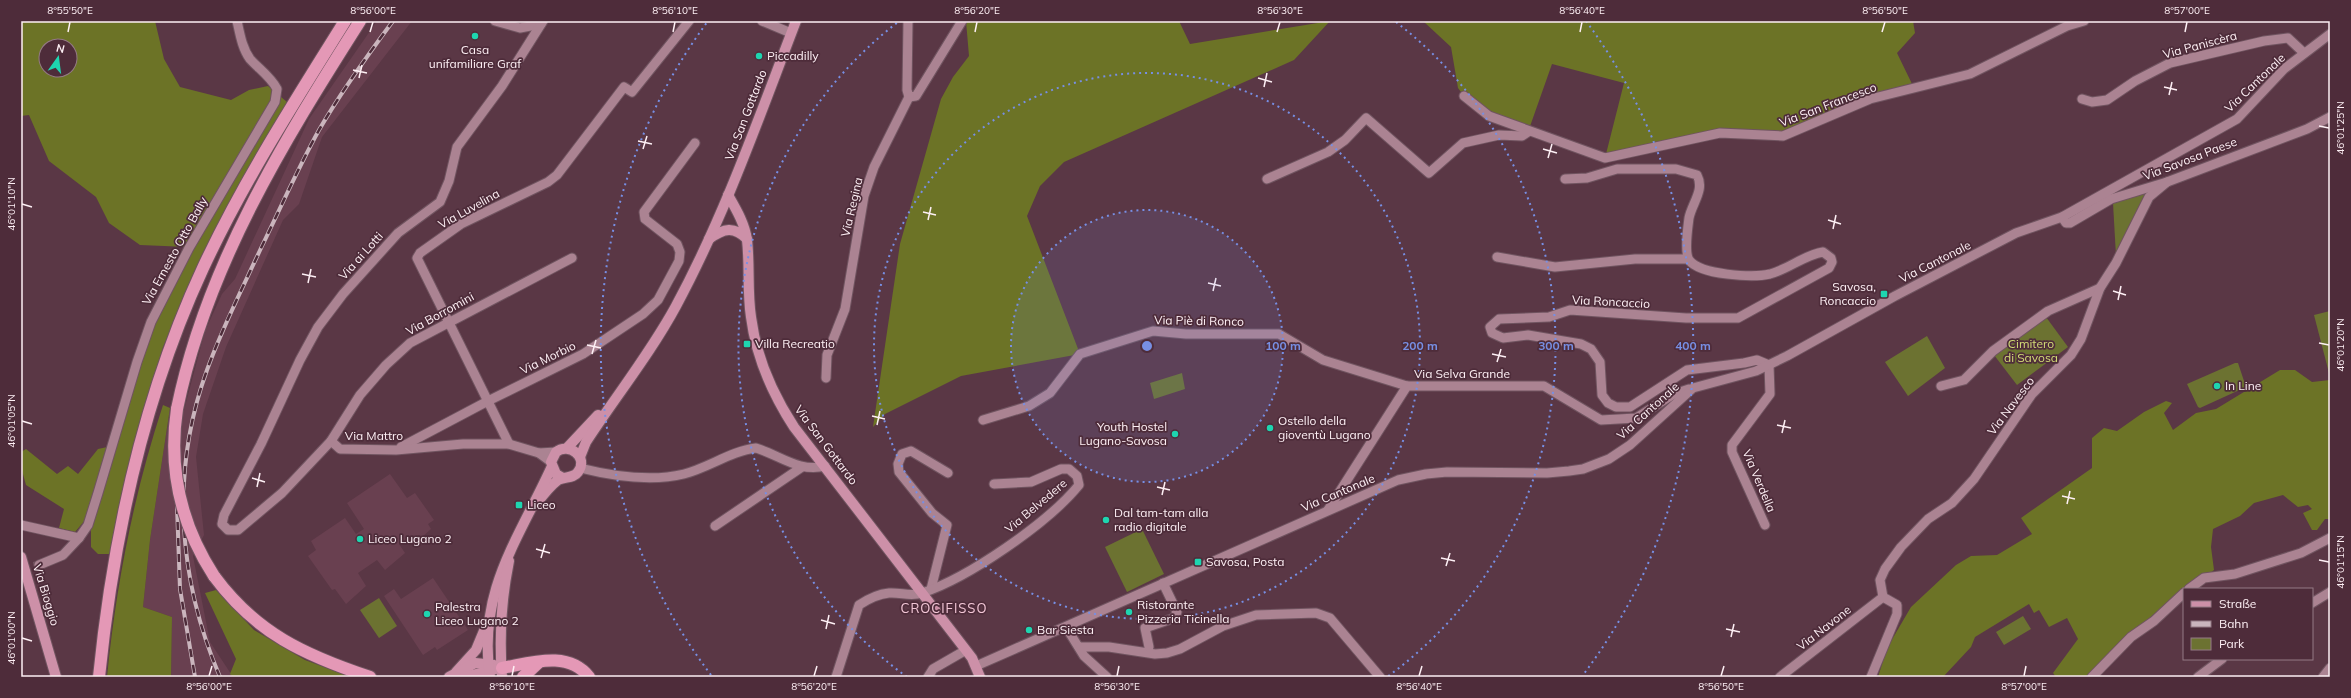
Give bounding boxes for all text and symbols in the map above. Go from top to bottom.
text: 8°55'50"E [47,4,93,17]
text: 8°56'00"E [350,4,396,17]
text: 8°56'10"E [652,4,698,17]
text: 8°56'20"E [954,4,1000,17]
text: 8°56'30"E [1257,4,1303,17]
text: 8°56'40"E [1559,4,1605,17]
text: 8°56'50"E [1862,4,1908,17]
text: 8°57'00"E [2164,4,2210,17]
street label: Via Paniscèra [2161,27,2239,62]
marker: Casa unifamiliare Graf [470,31,480,41]
north arrow [38,38,78,78]
text: N [55,40,66,56]
place label: Casa unifamiliare Graf [429,42,522,71]
place label: Piccadilly [767,48,819,63]
street label: Via Cantonale [2221,50,2288,115]
marker: Piccadilly [754,51,764,61]
street label: Via San Gottardo [721,67,770,162]
street label: Via San Francesco [1777,79,1879,130]
text: 46°01'25"N [2334,101,2347,155]
street label: Via Savosa Paese [2141,134,2239,183]
street label: Via Regina [837,176,866,238]
text: 46°01'10"N [5,177,18,231]
street label: Via Luvelina [436,186,502,232]
street label: Via Ernesto Otto Bally [139,193,211,307]
street label: Via ai Lotti [335,229,386,283]
street label: Via Cantonale [1896,237,1973,286]
place label: Savosa, Roncaccio [1819,279,1876,308]
street label: Via Borromini [403,289,476,338]
marker: Savosa, Roncaccio [1879,289,1889,299]
street label: Via Roncaccio [1572,292,1651,311]
street label: Via Piè di Ronco [1154,312,1244,329]
text: 46°01'20"N [2334,318,2347,372]
place label: Villa Recreatio [755,336,835,351]
park label: Cimitero di Savosa [2004,336,2058,365]
street label: Via Morbio [518,338,578,377]
text: 100 m [1265,338,1301,353]
text: 200 m [1402,338,1438,353]
text: 300 m [1538,338,1574,353]
text: 400 m [1675,338,1711,353]
marker: Villa Recreatio [742,339,752,349]
centre of rings [1140,339,1154,353]
street label: Via Selva Grande [1414,366,1510,381]
street label: Via Navesco [1984,373,2037,438]
place label: In Line [2225,378,2261,393]
street label: Via Cantonale [1614,379,1682,442]
marker: In Line [2212,381,2222,391]
text: 46°01'05"N [5,394,18,448]
street label: Via San Gottardo [792,402,861,488]
place label: Ostello della gioventù Lugano [1278,413,1371,442]
place label: Youth Hostel Lugano-Savosa [1079,419,1167,448]
marker: Ostello della gioventù Lugano [1265,423,1275,433]
street label: Via Mattro [345,428,403,443]
marker: Youth Hostel Lugano-Savosa [1170,429,1180,439]
street label: Via Verdella [1740,447,1779,514]
street label: Via Cantonale [1299,470,1377,515]
street label: Via Belvedere [1002,475,1070,536]
place label: Liceo [527,497,556,512]
marker: Liceo [514,500,524,510]
place label: Dal tam-tam alla radio digitale [1114,505,1208,534]
marker: Dal tam-tam alla radio digitale [1101,515,1111,525]
place label: Liceo Lugano 2 [368,531,452,546]
marker: Liceo Lugano 2 [355,534,365,544]
text: 46°01'15"N [2334,535,2347,589]
place label: Savosa, Posta [1206,554,1284,569]
marker: Savosa, Posta [1193,557,1203,567]
street label: Via Bioggio [30,562,63,628]
legend [2183,588,2313,660]
text: Straße [2219,596,2256,611]
place label: Ristorante Pizzeria Ticinella [1137,597,1229,626]
place label: Palestra Liceo Lugano 2 [435,599,519,628]
district label: CROCIFISSO [900,600,988,616]
street label: Via Navone [1794,602,1854,653]
marker: Ristorante Pizzeria Ticinella [1124,607,1134,617]
marker: Palestra Liceo Lugano 2 [422,609,432,619]
text: 46°01'00"N [5,611,18,665]
text: Bahn [2219,616,2248,631]
place label: Bar Siesta [1037,622,1094,637]
marker: Bar Siesta [1024,625,1034,635]
text: Park [2219,636,2245,651]
text: 8°56'00"E [186,680,232,693]
text: 8°56'10"E [489,680,535,693]
text: 8°56'20"E [791,680,837,693]
text: 8°56'30"E [1094,680,1140,693]
text: 8°56'40"E [1396,680,1442,693]
text: 8°56'50"E [1698,680,1744,693]
text: 8°57'00"E [2001,680,2047,693]

